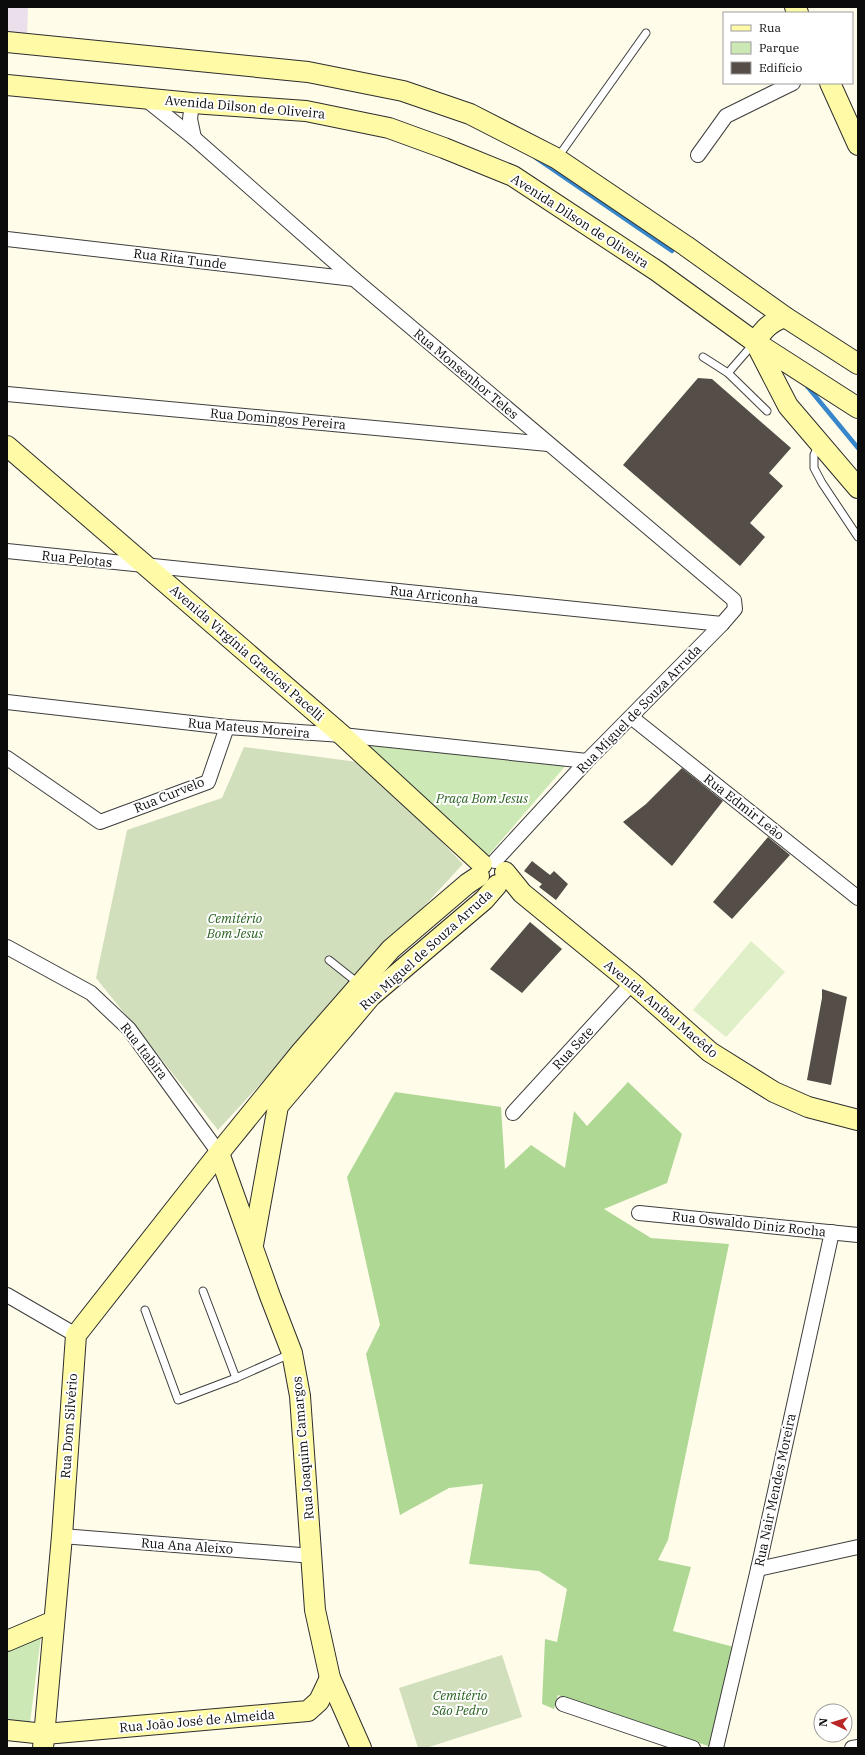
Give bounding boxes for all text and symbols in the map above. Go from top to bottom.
legend [723,12,853,84]
text: Rua [759,20,781,35]
text: Parque [759,40,799,55]
text: Edifício [759,60,803,75]
street label: Avenida Dilson de Oliveira [164,92,326,122]
street label: Avenida Dilson de Oliveira [508,170,652,272]
street label: Rua Rita Tunde [132,245,228,273]
street label: Rua Monsenhor Teles [410,325,522,423]
street label: Rua Domingos Pereira [209,405,347,433]
street label: Rua Pelotas [41,547,113,571]
street label: Avenida Virgínia Graciosi Pacelli [166,581,328,725]
street label: Rua Arriconha [389,582,479,608]
street label: Rua Miguel de Souza Arruda [573,641,705,777]
street label: Rua Mateus Moreira [187,714,311,742]
street label: Rua Edmir Leão [700,770,788,844]
street label: Rua Curvelo [131,773,207,817]
park label: Praça Bom Jesus [435,790,528,807]
street label: Rua Miguel de Souza Arruda [356,886,496,1014]
park label: Cemitério Bom Jesus [206,910,263,942]
street label: Avenida Aníbal Macêdo [601,956,721,1062]
street label: Rua Itabira [116,1019,172,1083]
street label: Rua Sete [549,1023,597,1073]
street label: Rua Oswaldo Diniz Rocha [671,1207,827,1241]
street label: Rua Dom Silvério [57,1373,81,1479]
street label: Rua Joaquim Camargos [288,1376,318,1520]
street label: Rua Nair Mendes Moreira [750,1412,800,1568]
street label: Rua Ana Aleixo [140,1534,234,1558]
park label: Cemitério São Pedro [431,1687,488,1719]
north arrow [813,1703,853,1743]
street label: Rua João José de Almeida [119,1706,275,1736]
text: N [816,1717,830,1727]

